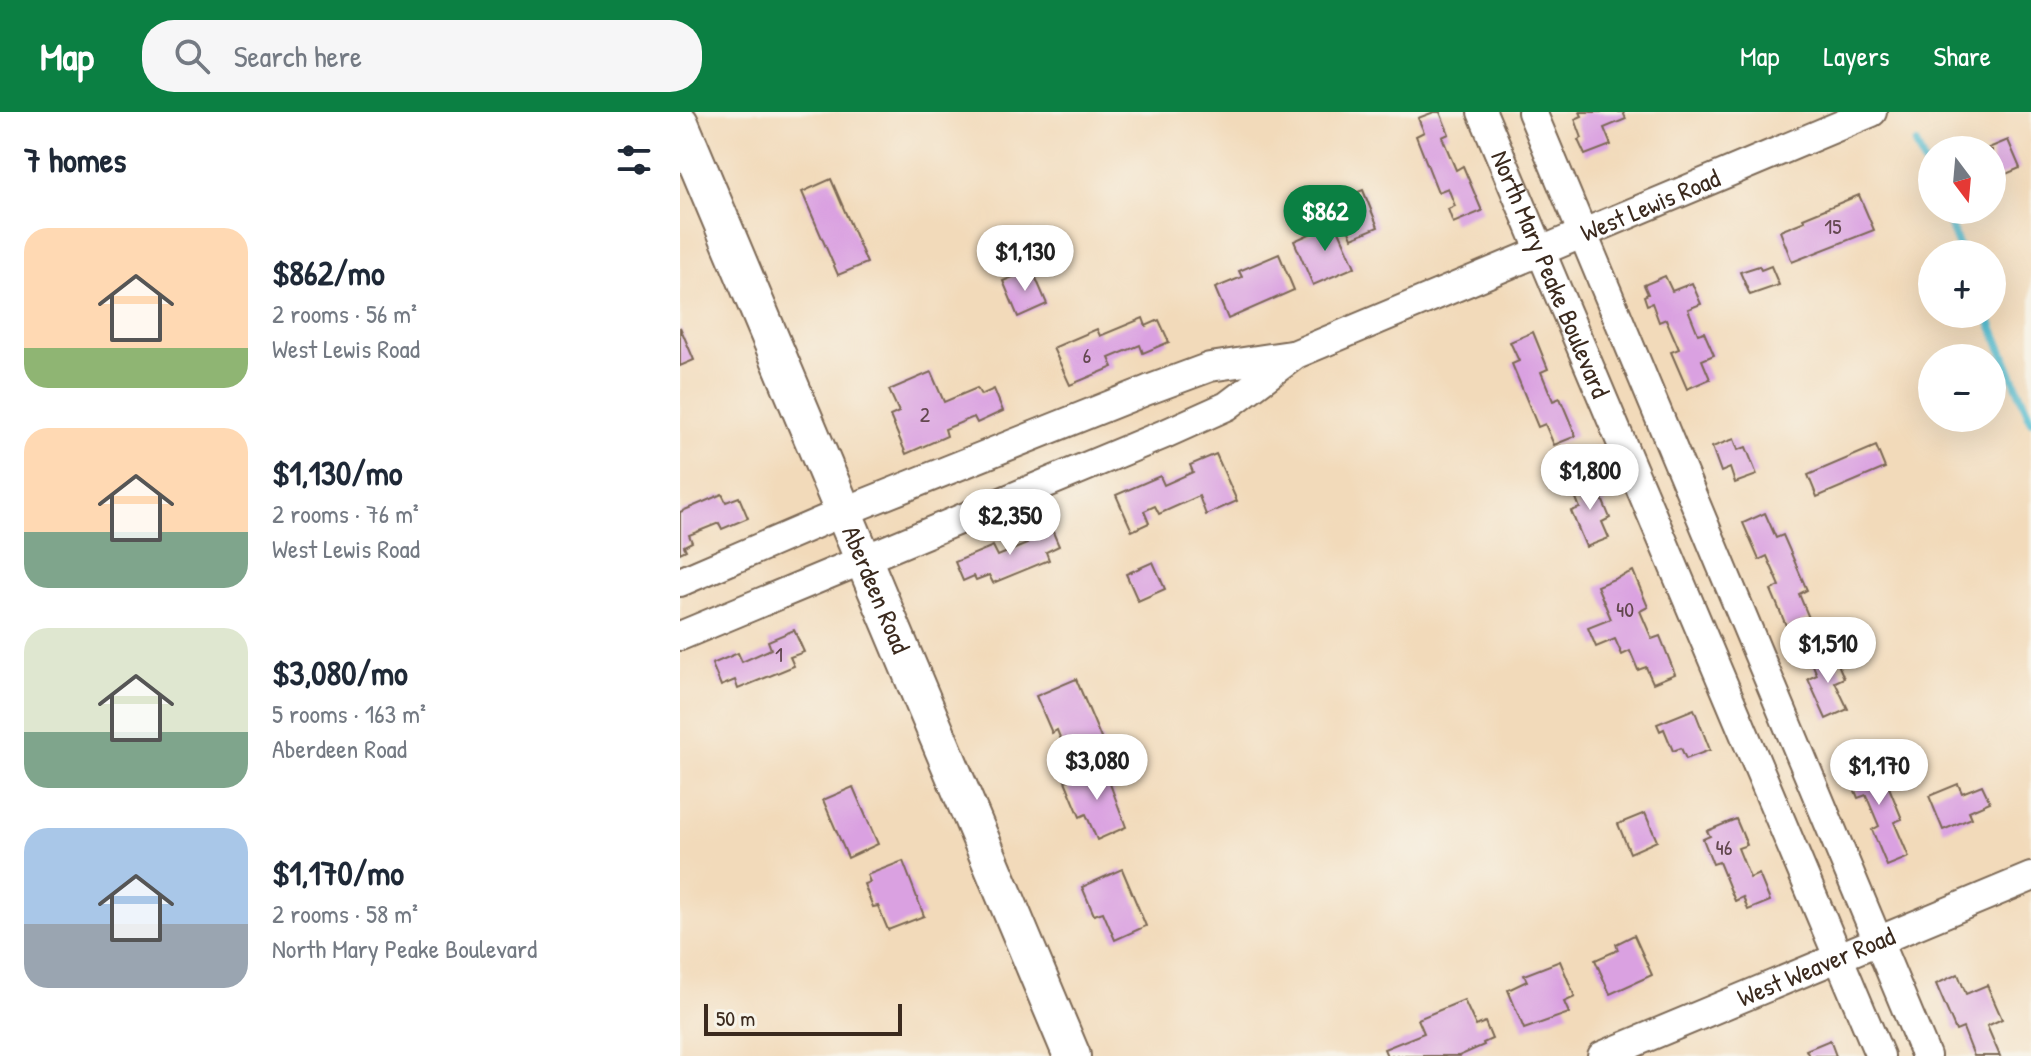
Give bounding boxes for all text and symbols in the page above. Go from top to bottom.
search box [142,20,702,92]
text: Map [40,30,94,82]
icon: search [170,34,214,78]
text: Search here [234,36,362,76]
text: Map [1740,37,1780,75]
text: Layers [1824,37,1889,75]
text: Share [1933,37,1991,75]
north arrow [1918,136,2006,224]
map controls [1918,136,2006,432]
text: 7 homes [24,137,126,183]
icon: filters [612,138,656,182]
street label: North Mary Peake Boulevard [1483,145,1618,403]
street label: West Lewis Road [1575,160,1725,250]
pin: $862 [1278,185,1372,253]
text: $862 [1302,193,1348,228]
house number: 15 [1824,211,1842,241]
pin: $1,130 [960,225,1090,293]
text: $1,130 [995,233,1055,268]
button: + [1918,240,2006,328]
text: $862/mo [272,250,385,296]
icon: home [88,260,184,356]
text: 2 rooms · 56 m² [272,296,417,331]
text: West Lewis Road [272,331,420,366]
house number: 6 [1083,340,1092,370]
button: − [1918,344,2006,432]
house number: 2 [920,399,931,429]
pin: $1,800 [1525,444,1655,512]
text: $1,130/mo [272,450,402,496]
text: $1,800 [1559,452,1621,487]
icon: home [88,460,184,556]
pin: $2,350 [945,489,1075,557]
text: 2 rooms · 76 m² [272,496,419,531]
text: $2,350 [978,497,1042,532]
street label: Aberdeen Road [834,520,919,658]
text: West Lewis Road [272,531,420,566]
house number: 40 [1616,594,1634,624]
pin: $1,510 [1763,617,1893,685]
text: $1,510 [1798,625,1858,660]
house number: 1 [775,639,783,669]
text: $3,080/mo [272,650,408,696]
icon: home [88,660,184,756]
text: 5 rooms · 163 m² [272,696,426,731]
text: Aberdeen Road [272,731,407,766]
pin: $3,080 [1032,734,1162,802]
pin: $1,170 [1814,739,1944,807]
text: $3,080 [1065,742,1129,777]
text: $1,170 [1848,747,1910,782]
house number: 46 [1715,832,1733,862]
text: $1,170/mo [272,850,404,896]
icon: home [88,860,184,956]
text: 2 rooms · 58 m² [272,896,418,931]
street label: West Weaver Road [1732,918,1900,1015]
text: North Mary Peake Boulevard [272,931,537,966]
scale bar [704,1000,902,1036]
text: 50 m [716,1003,755,1033]

